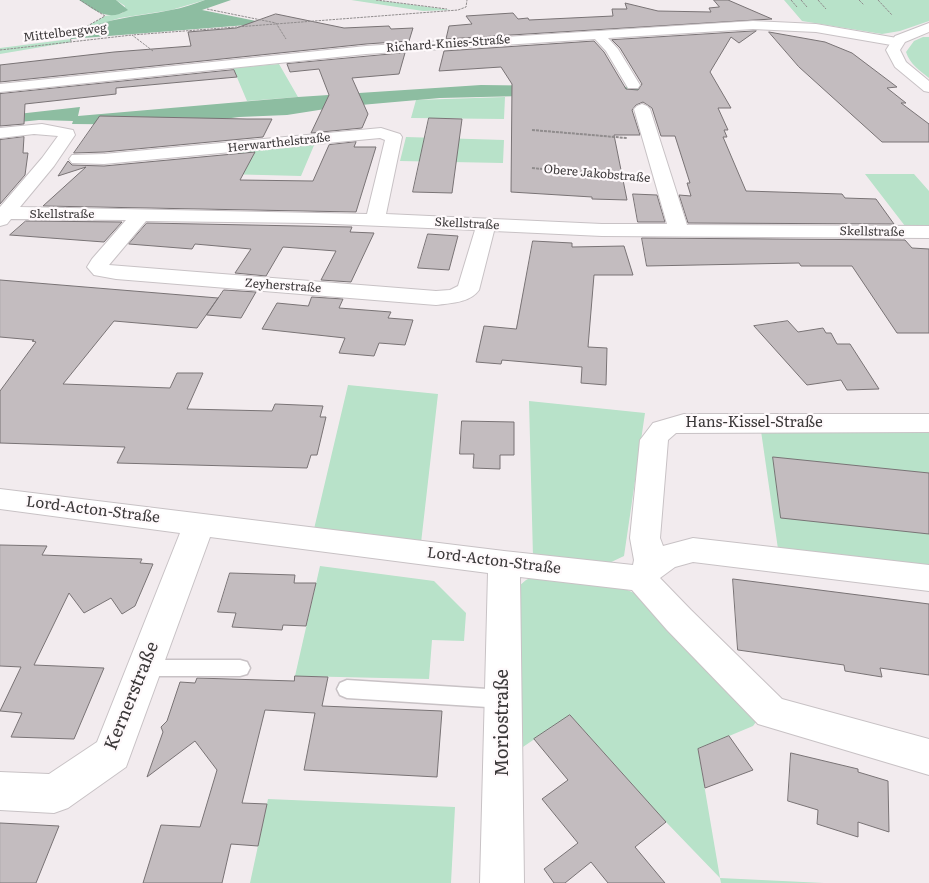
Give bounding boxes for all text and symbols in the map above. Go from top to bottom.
street label: Mittelbergweg [22,21,108,45]
street label: Richard-Knies-Straße [385,32,511,56]
street label: Herwarthelstraße [227,130,331,156]
street label: Obere Jakobstraße [543,162,651,186]
street label: Skellstraße [30,207,94,221]
street label: Skellstraße [434,215,500,233]
street label: Skellstraße [839,224,905,240]
street label: Zeyherstraße [244,276,322,296]
street label: Hans-Kissel-Straße [685,414,823,432]
street label: Lord-Acton-Straße [25,493,161,527]
street label: Lord-Acton-Straße [426,544,562,578]
street label: Kernerstraße [100,639,164,753]
street label: Moriostraße [492,669,514,777]

